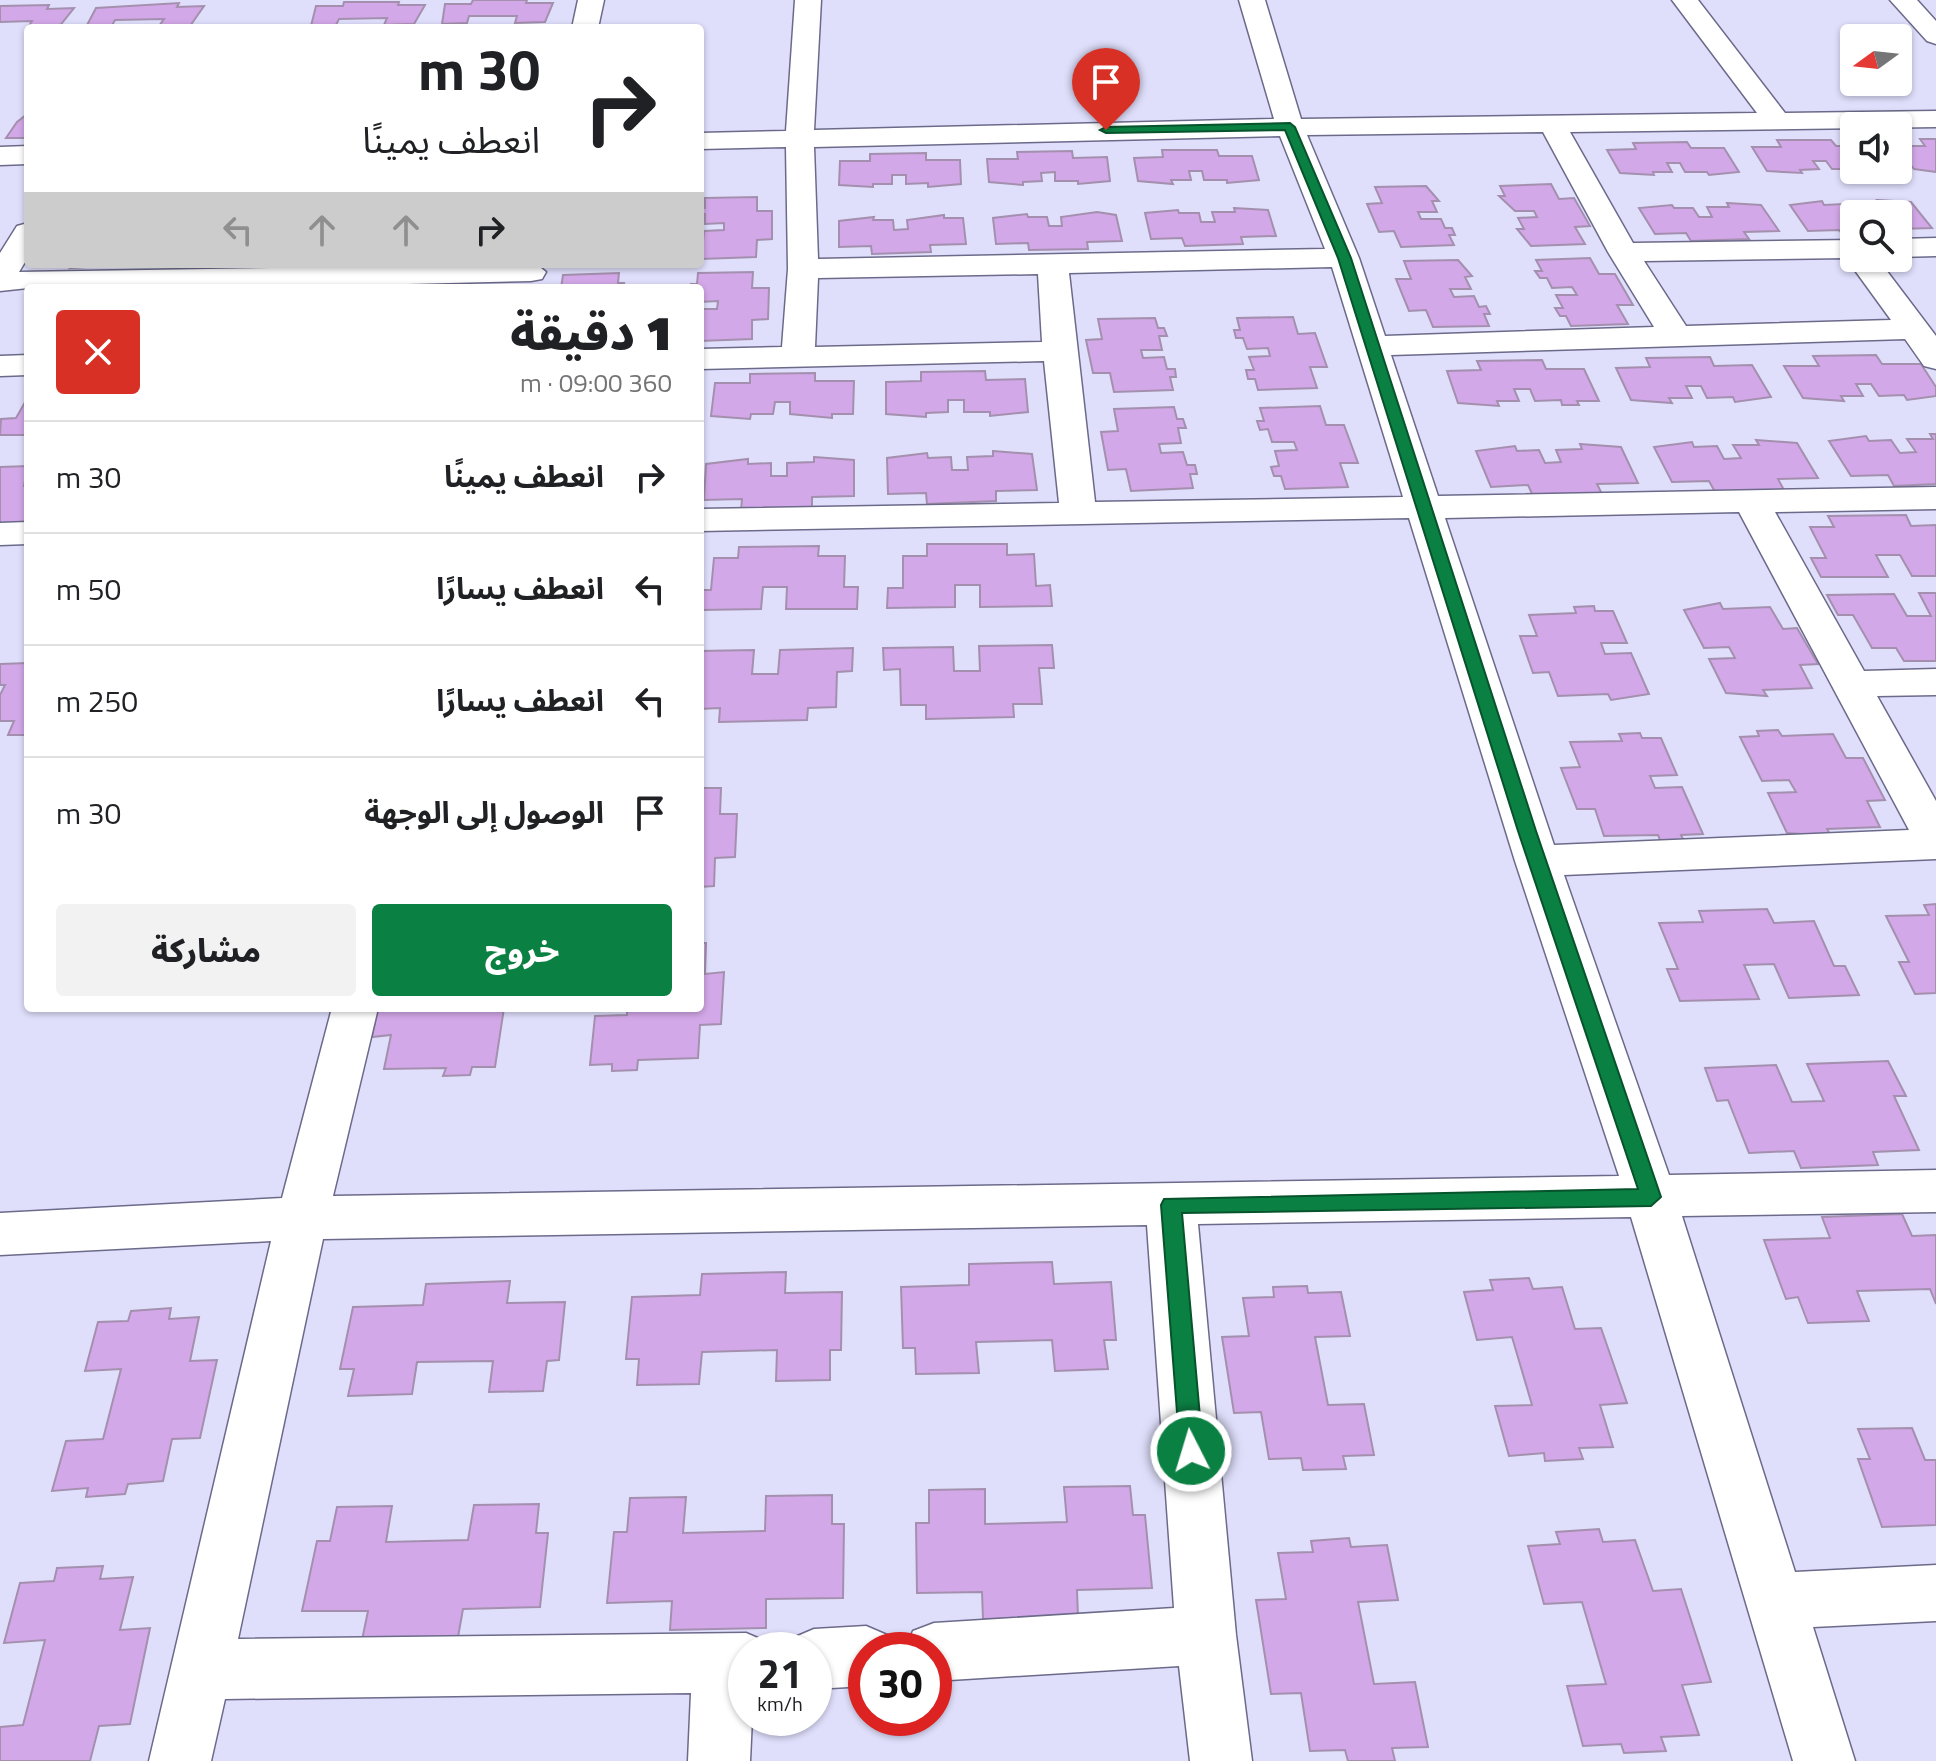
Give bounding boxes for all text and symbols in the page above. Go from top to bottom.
north arrow [1840,24,1912,96]
map controls [1840,24,1912,272]
text: 30 m [418,27,540,112]
pin [1072,48,1140,130]
icon: right [568,56,672,160]
icon: arrive [1084,60,1128,104]
text: انعطف يمينًا [362,112,540,167]
button: sound [1840,112,1912,184]
button: search [1840,200,1912,272]
icon: left [216,208,260,252]
icon: ahead [300,208,344,252]
icon: ahead [384,208,428,252]
icon: right [468,208,512,252]
text: 1 دقيقة [510,296,672,369]
button: close [56,310,140,394]
text: 360 m · 09:00 [520,363,672,402]
text: انعطف يمينًا [444,453,604,499]
text: 30 m [56,454,121,500]
icon: right [628,455,672,499]
text: انعطف يسارًا [436,565,604,611]
text: 50 m [56,566,121,612]
icon: left [628,567,672,611]
text: انعطف يسارًا [436,677,604,723]
text: 250 m [56,678,138,724]
icon: left [628,679,672,723]
text: الوصول إلى الوجهة [364,789,604,835]
text: 30 m [56,790,121,836]
icon: arrive [628,791,672,835]
button: مشاركة [56,904,356,996]
button: خروج [372,904,672,996]
position arrow [1149,1409,1233,1493]
speed limit sign: 30 [848,1632,952,1736]
text: 21 [758,1643,802,1704]
text: km/h [757,1688,803,1719]

